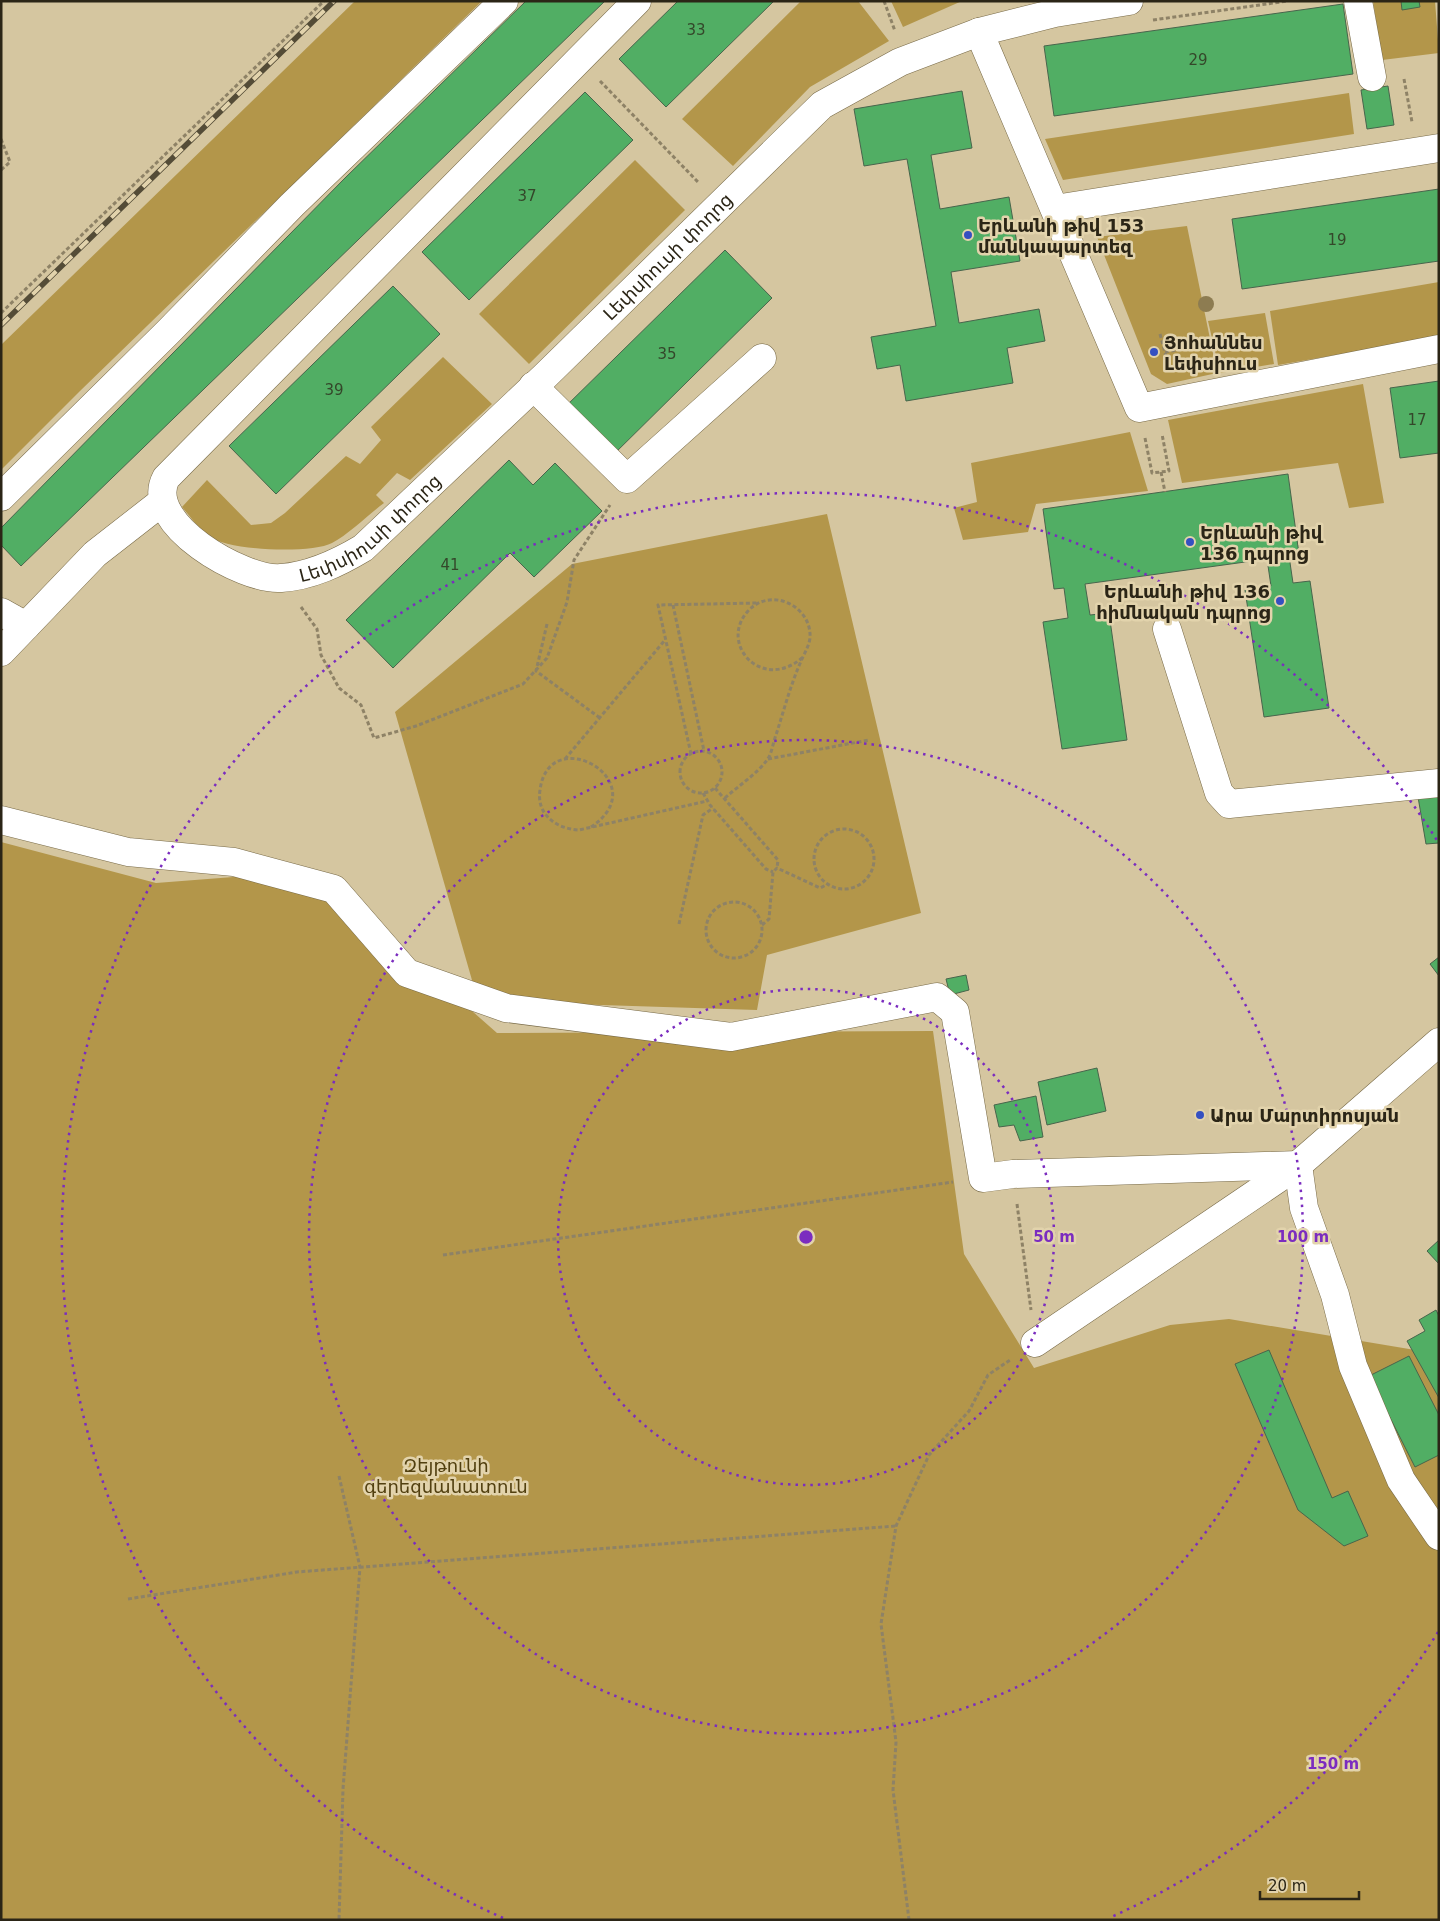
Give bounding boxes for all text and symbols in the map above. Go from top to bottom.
house number: 33 [686,21,706,39]
house number: 29 [1188,51,1208,69]
house number: 37 [517,187,537,205]
street label: Լեփսիուսի փողոց [598,188,736,324]
place label: Երևանի թիվ 153 մանկապարտեզ [978,215,1144,257]
marker: Երևանի թիվ 153 մանկապարտեզ [962,229,974,241]
house number: 19 [1327,231,1347,249]
place label: Յոհաննես Լեփսիուս [1164,332,1263,374]
house number: 35 [657,345,677,363]
marker: Յոհաննես Լեփսիուս [1148,346,1160,358]
house number: 39 [324,381,344,399]
house number: 17 [1407,411,1427,429]
street label: Լեփսիուսի փողոց [297,470,445,586]
place label: Երևանի թիվ 136 դպրոց [1200,522,1324,564]
marker: Երևանի թիվ 136 դպրոց [1184,536,1196,548]
house number: 41 [440,556,460,574]
place label: Երևանի թիվ 136 հիմնական դպրոց [1096,581,1270,623]
marker: Երևանի թիվ 136 հիմնական դպրոց [1274,595,1286,607]
place label: Արա Մարտիրոսյան [1210,1105,1399,1126]
marker: Արա Մարտիրոսյան [1194,1109,1206,1121]
centre of rings [797,1228,815,1246]
text: 50 m [1033,1228,1075,1246]
text: 100 m [1277,1228,1329,1246]
park label: Զեյթունի գերեզմանատուն [364,1455,528,1497]
text: 150 m [1307,1755,1359,1773]
scale bar [1260,1868,1359,1900]
text: 20 m [1268,1877,1306,1895]

